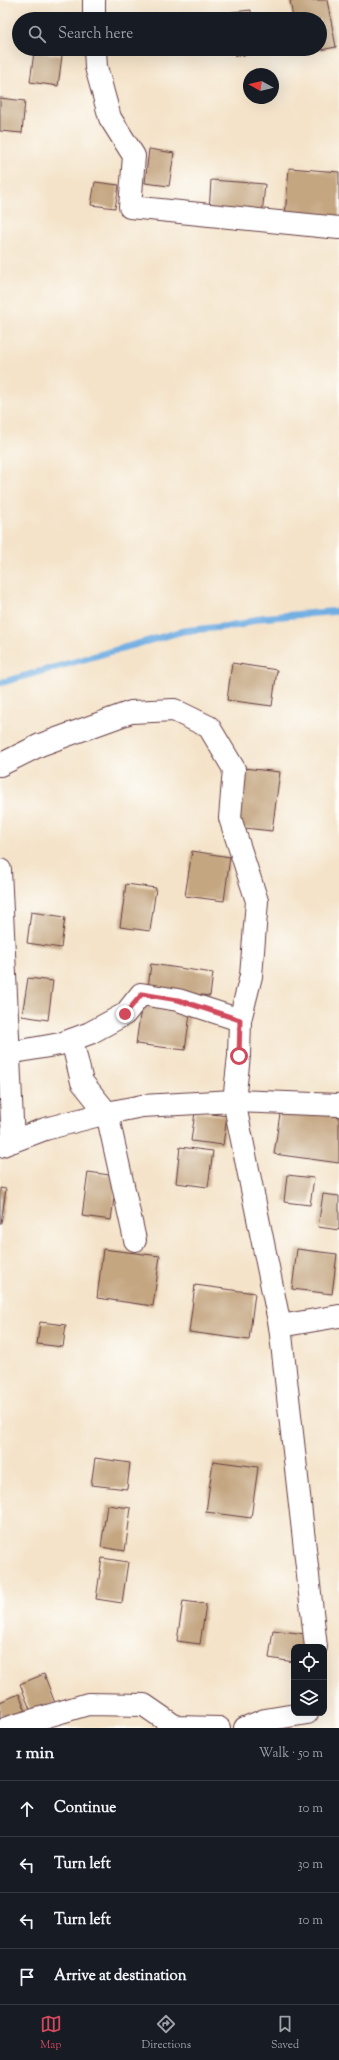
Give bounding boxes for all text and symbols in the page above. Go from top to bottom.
search box [12,12,327,56]
icon: search [26,23,48,45]
text: Search here [58,24,133,45]
north arrow [243,68,279,104]
route end [116,1005,134,1023]
route start [230,1047,248,1065]
map controls [291,1644,327,1716]
button: locate [291,1644,327,1680]
button: layers [291,1680,327,1716]
text: 1 min [16,1742,54,1766]
text: Walk · 50 m [259,1745,323,1763]
icon: ahead [16,1798,38,1820]
text: Continue [54,1798,116,1819]
text: 10 m [298,1800,323,1818]
icon: left [16,1854,38,1876]
text: Turn left [54,1854,111,1875]
text: 30 m [297,1856,323,1874]
icon: left [16,1910,38,1932]
text: Turn left [54,1910,111,1931]
text: 10 m [298,1912,323,1930]
icon: arrive [16,1966,38,1988]
text: Arrive at destination [54,1966,187,1987]
tab: Map [40,2013,62,2053]
tab: Directions [142,2013,191,2053]
tab: Saved [271,2013,299,2053]

